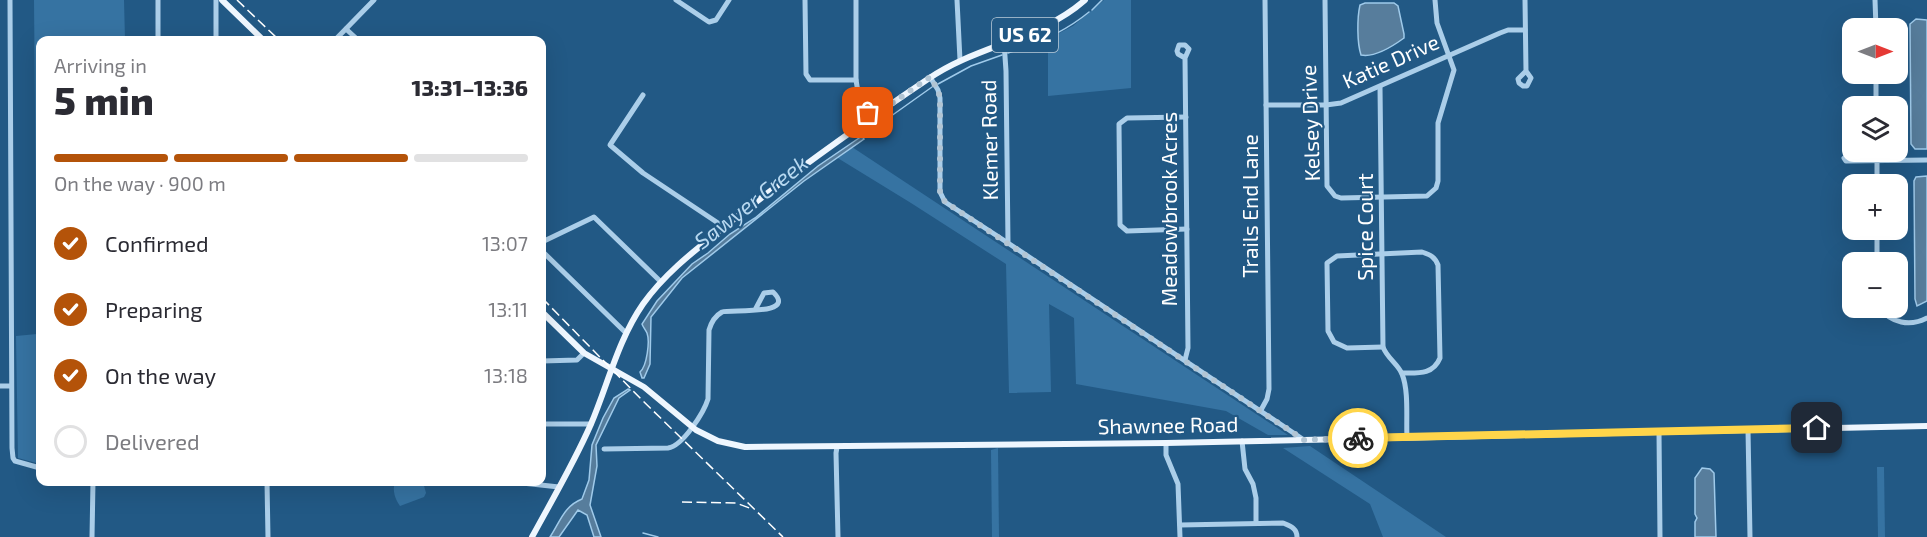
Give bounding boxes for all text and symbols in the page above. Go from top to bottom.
road number: US 62 [992,18,1058,52]
north arrow [1842,18,1908,84]
map controls [1842,18,1908,318]
street label: Katie Drive [1338,28,1443,93]
text: Arriving in [54,53,147,77]
street label: Kelsey Drive [1295,64,1324,182]
text: 13:31–13:36 [412,74,528,100]
text: 5 min [54,76,154,123]
street label: Klemer Road [975,80,1002,201]
pin [842,87,893,138]
icon: bag [851,96,884,129]
button: layers [1842,96,1908,162]
street label: Meadowbrook Acres [1156,112,1181,306]
street label: Trails End Lane [1237,134,1262,278]
water label: Sawyer Creek [689,149,813,254]
text: On the way · 900 m [54,171,226,195]
street label: Spice Court [1352,173,1377,281]
button: + [1842,174,1908,240]
icon: check [54,227,87,260]
text: Confirmed [105,230,209,256]
text: 13:07 [482,231,528,255]
button: − [1842,252,1908,318]
icon: check [54,293,87,326]
text: Preparing [105,296,203,322]
text: 13:11 [488,297,528,321]
icon: check [54,359,87,392]
text: On the way [105,362,216,388]
text: 13:18 [484,363,528,387]
pin [1791,402,1842,453]
courier [1328,408,1388,468]
street label: Shawnee Road [1097,411,1238,438]
icon: home [1800,411,1833,444]
icon: bike [1342,422,1375,455]
text: Delivered [105,428,200,454]

